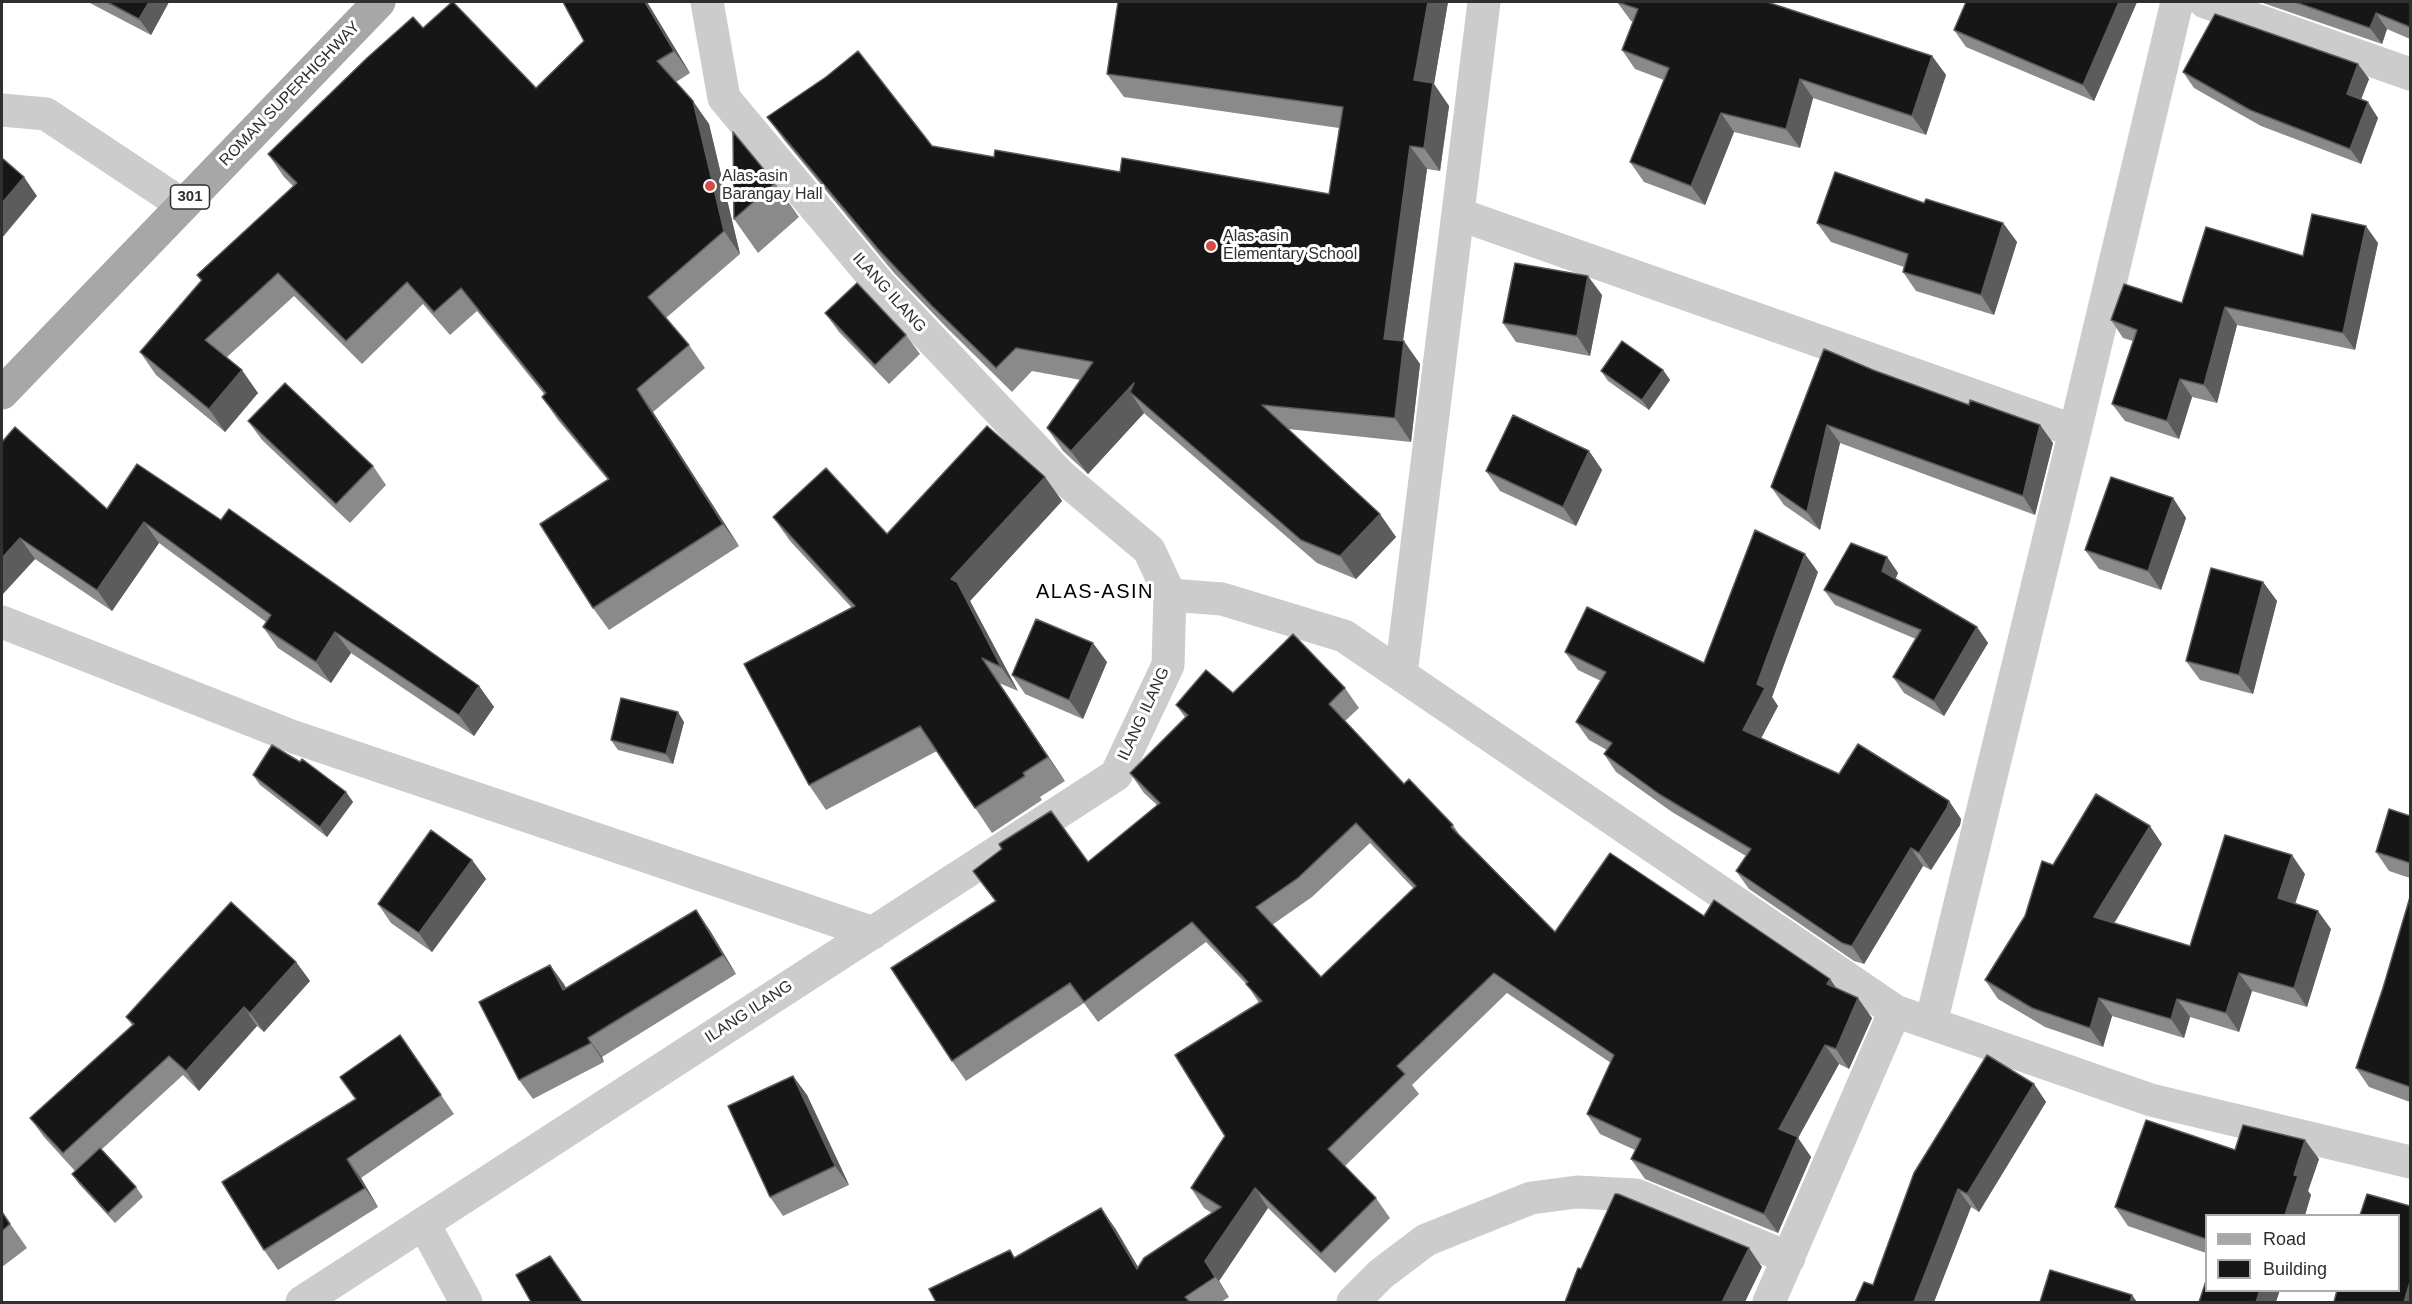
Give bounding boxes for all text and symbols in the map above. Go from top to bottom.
street label: ROMAN SUPERHIGHWAY [216,18,364,170]
place label: Alas-asin Barangay Hall [722,167,822,205]
marker: Alas-asin Barangay Hall [703,179,717,193]
road number: 301 [170,185,210,209]
place label: Alas-asin Elementary School [1223,227,1357,265]
marker: Alas-asin Elementary School [1204,239,1218,253]
street label: ILANG ILANG [848,249,930,337]
district label: ALAS-ASIN [1036,580,1154,604]
street label: ILANG ILANG [1114,664,1174,764]
street label: ILANG ILANG [702,977,796,1047]
legend [2205,1214,2400,1292]
text: Road [2263,1229,2306,1249]
text: Building [2263,1259,2327,1279]

